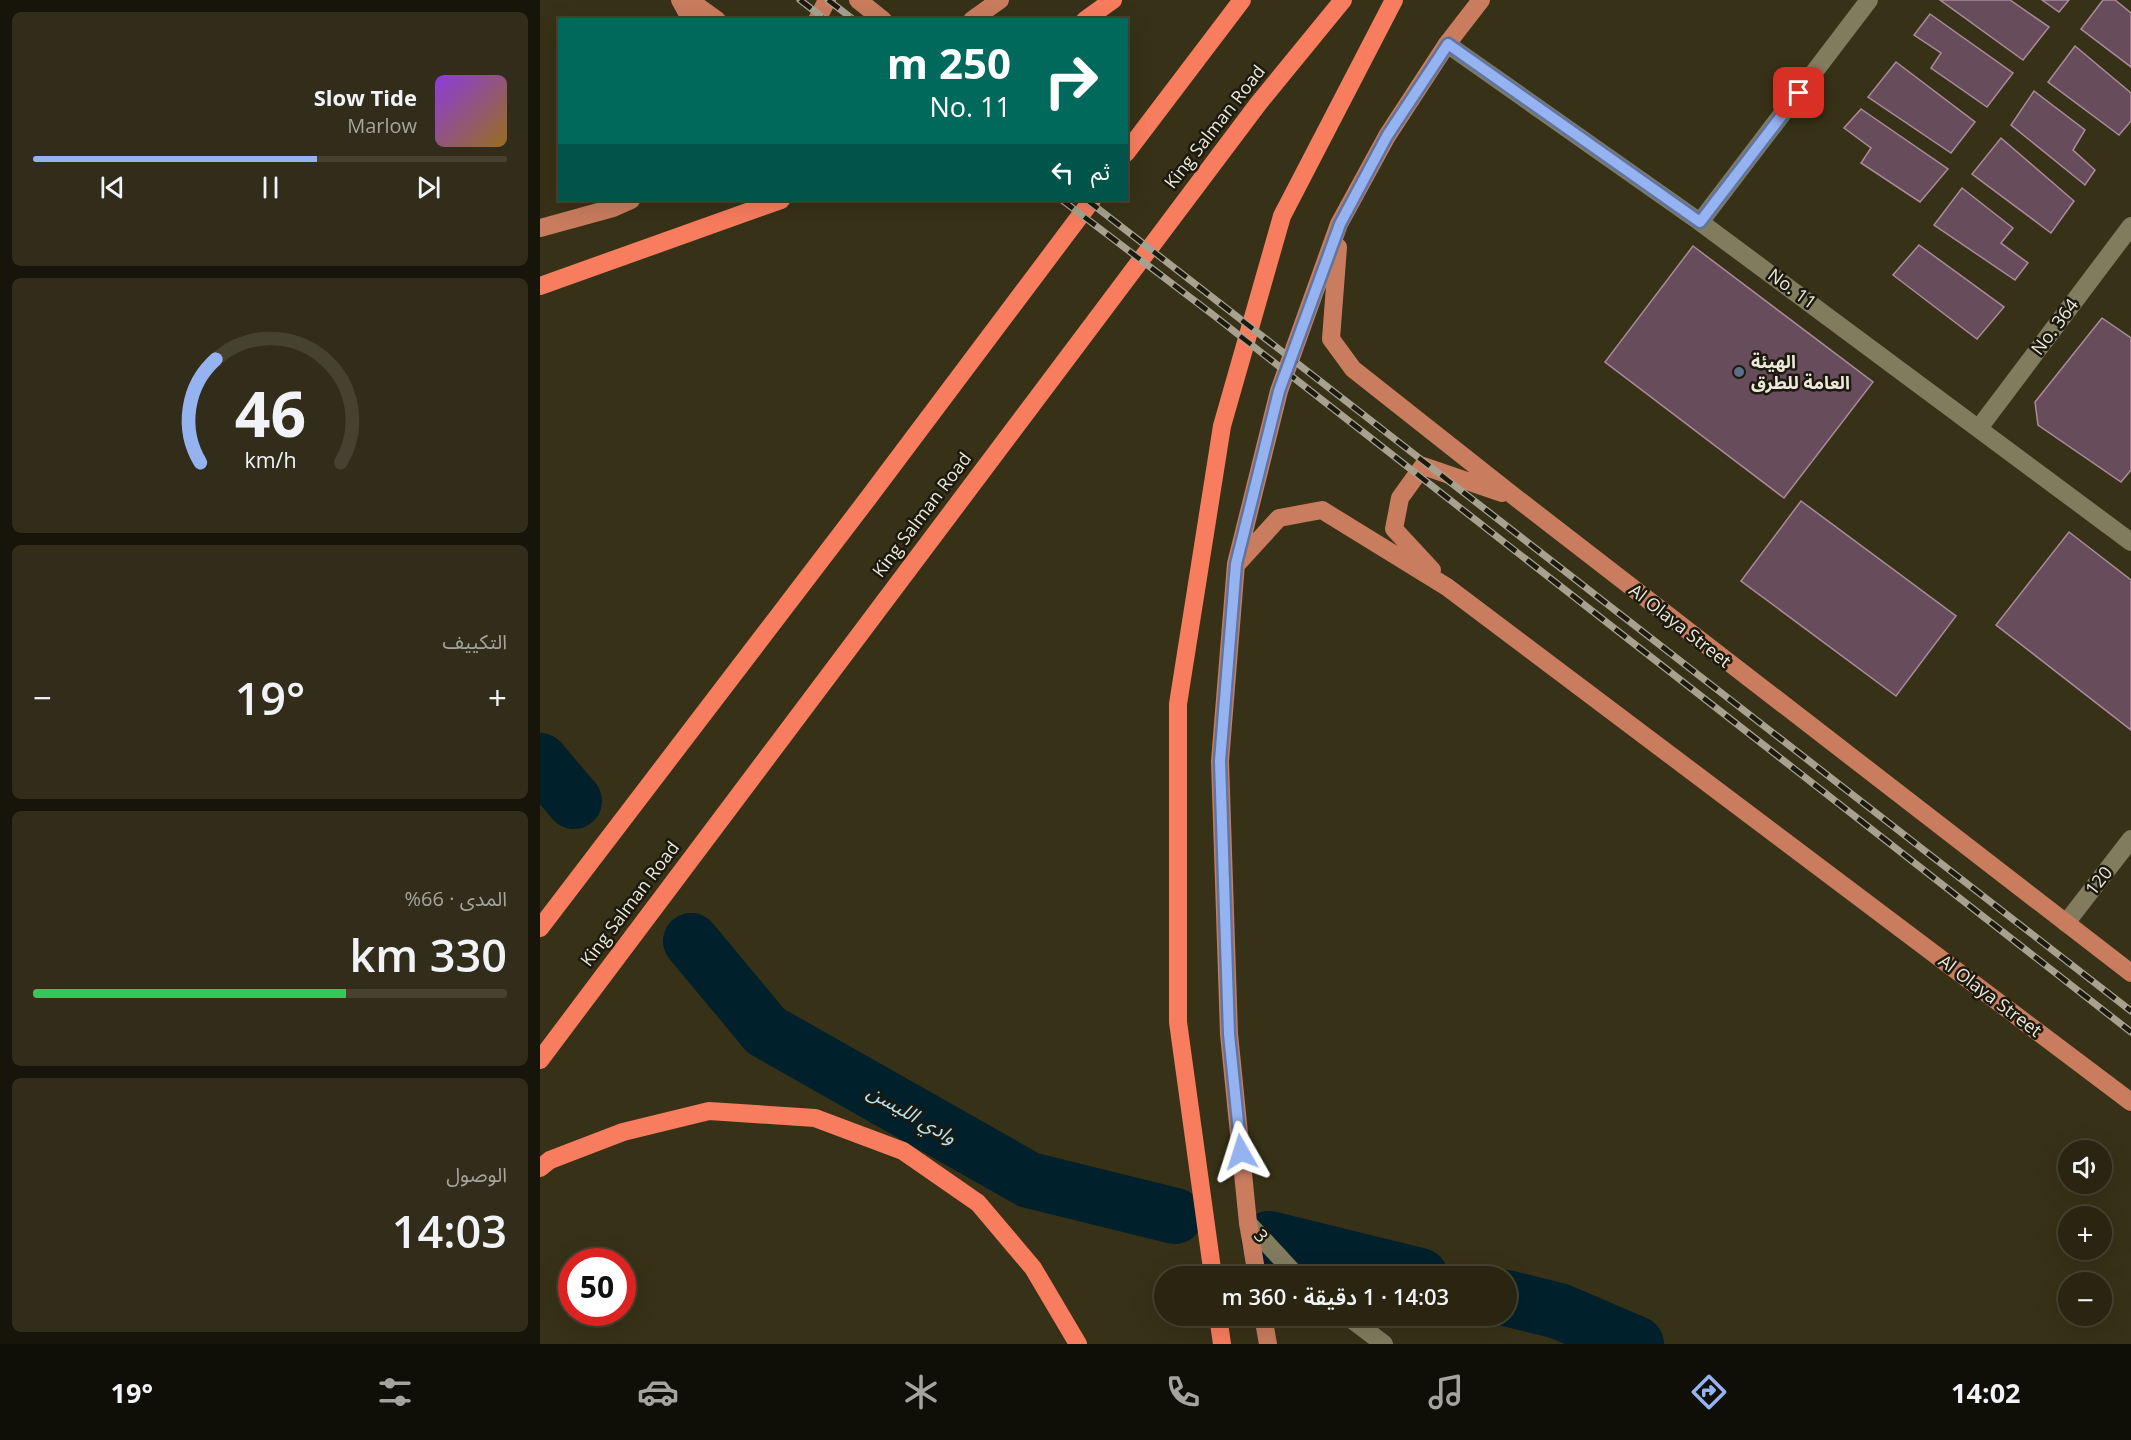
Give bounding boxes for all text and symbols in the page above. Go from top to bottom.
text: 250 m [887,34,1011,91]
icon: right [1032,42,1110,120]
street label: King Salman Road [1158,60,1270,193]
pin [1773,67,1824,118]
icon: arrive [1782,76,1815,109]
text: Slow Tide [314,82,417,112]
text: No. 11 [929,88,1011,125]
text: Marlow [347,112,417,139]
icon: left [1046,156,1079,189]
text: ثم [1091,156,1110,186]
icon: previous [96,171,129,204]
icon: pause [254,171,287,204]
icon: next [412,171,445,204]
street label: No. 11 [1764,263,1822,314]
street label: No. 364 [2025,293,2083,359]
place label: الهيئة العامة للطرق [1751,349,1850,394]
marker: الهيئة العامة للطرق [1732,365,1746,379]
text: 46 [234,370,306,455]
text: km/h [244,445,296,474]
street label: King Salman Road [866,447,976,582]
street label: Al Olaya Street [1625,578,1737,673]
text: التكييف [443,628,507,655]
text: 19° [235,667,305,728]
text: − [33,675,52,720]
text: + [488,675,507,720]
street label: King Salman Road [574,836,684,971]
street label: 120 [2079,861,2117,900]
text: المدى · 66% [405,885,507,912]
text: 330 km [349,924,507,985]
street label: Al Olaya Street [1934,949,2047,1042]
water label: وادي الليسن [861,1077,962,1152]
position arrow [1209,1120,1273,1184]
map controls [2058,1140,2112,1326]
button: sound [2058,1140,2112,1194]
text: الوصول [446,1161,507,1188]
text: 14:03 [392,1200,507,1261]
button: + [2058,1206,2112,1260]
street label: 3 [1249,1223,1274,1247]
speed limit sign: 50 [558,1248,636,1326]
button: − [2058,1272,2112,1326]
text: 14:03 · 1 دقيقة · 360 m [1222,1281,1449,1311]
icon: filters [374,1371,416,1413]
icon: car [637,1371,679,1413]
icon: climate [900,1371,942,1413]
icon: phone [1162,1371,1204,1413]
icon: music [1425,1371,1467,1413]
icon: directions [1688,1371,1730,1413]
text: 19° [111,1374,153,1411]
text: 14:02 [1951,1374,2021,1411]

